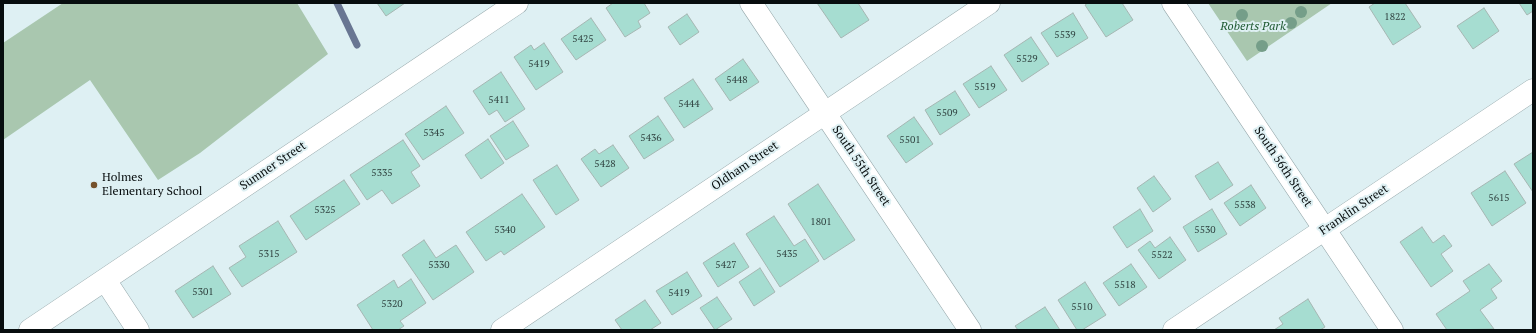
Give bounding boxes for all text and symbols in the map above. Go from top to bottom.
house number: 1822 [1384,11,1406,23]
park label: Roberts Park [1220,20,1286,34]
house number: 5539 [1054,29,1076,41]
house number: 5425 [572,33,594,45]
house number: 5529 [1016,53,1038,65]
house number: 5419 [528,58,550,70]
house number: 5448 [726,74,748,86]
house number: 5519 [974,81,996,93]
house number: 5411 [488,94,510,106]
house number: 5444 [678,98,700,110]
house number: 5509 [936,107,958,119]
street label: South 55th Street [829,123,893,209]
street label: South 56th Street [1251,124,1315,210]
house number: 5345 [423,127,445,139]
house number: 5436 [640,132,662,144]
house number: 5501 [899,134,921,146]
street label: Oldham Street [709,138,781,194]
street label: Sumner Street [237,139,309,193]
house number: 5428 [594,158,616,170]
house number: 5335 [371,167,393,179]
place label: Holmes Elementary School [102,171,202,199]
marker: Holmes Elementary School [89,180,99,190]
street label: Franklin Street [1317,182,1391,238]
house number: 5615 [1488,192,1510,204]
house number: 5538 [1234,199,1256,211]
house number: 5325 [314,204,336,216]
house number: 1801 [810,216,832,228]
house number: 5340 [494,224,516,236]
house number: 5530 [1194,224,1216,236]
house number: 5315 [258,248,280,260]
house number: 5435 [776,248,798,260]
house number: 5522 [1151,249,1173,261]
house number: 5330 [428,259,450,271]
house number: 5427 [715,259,737,271]
house number: 5518 [1114,279,1136,291]
house number: 5301 [192,286,214,298]
house number: 5419 [668,287,690,299]
house number: 5320 [381,298,403,310]
house number: 5510 [1071,301,1093,313]

